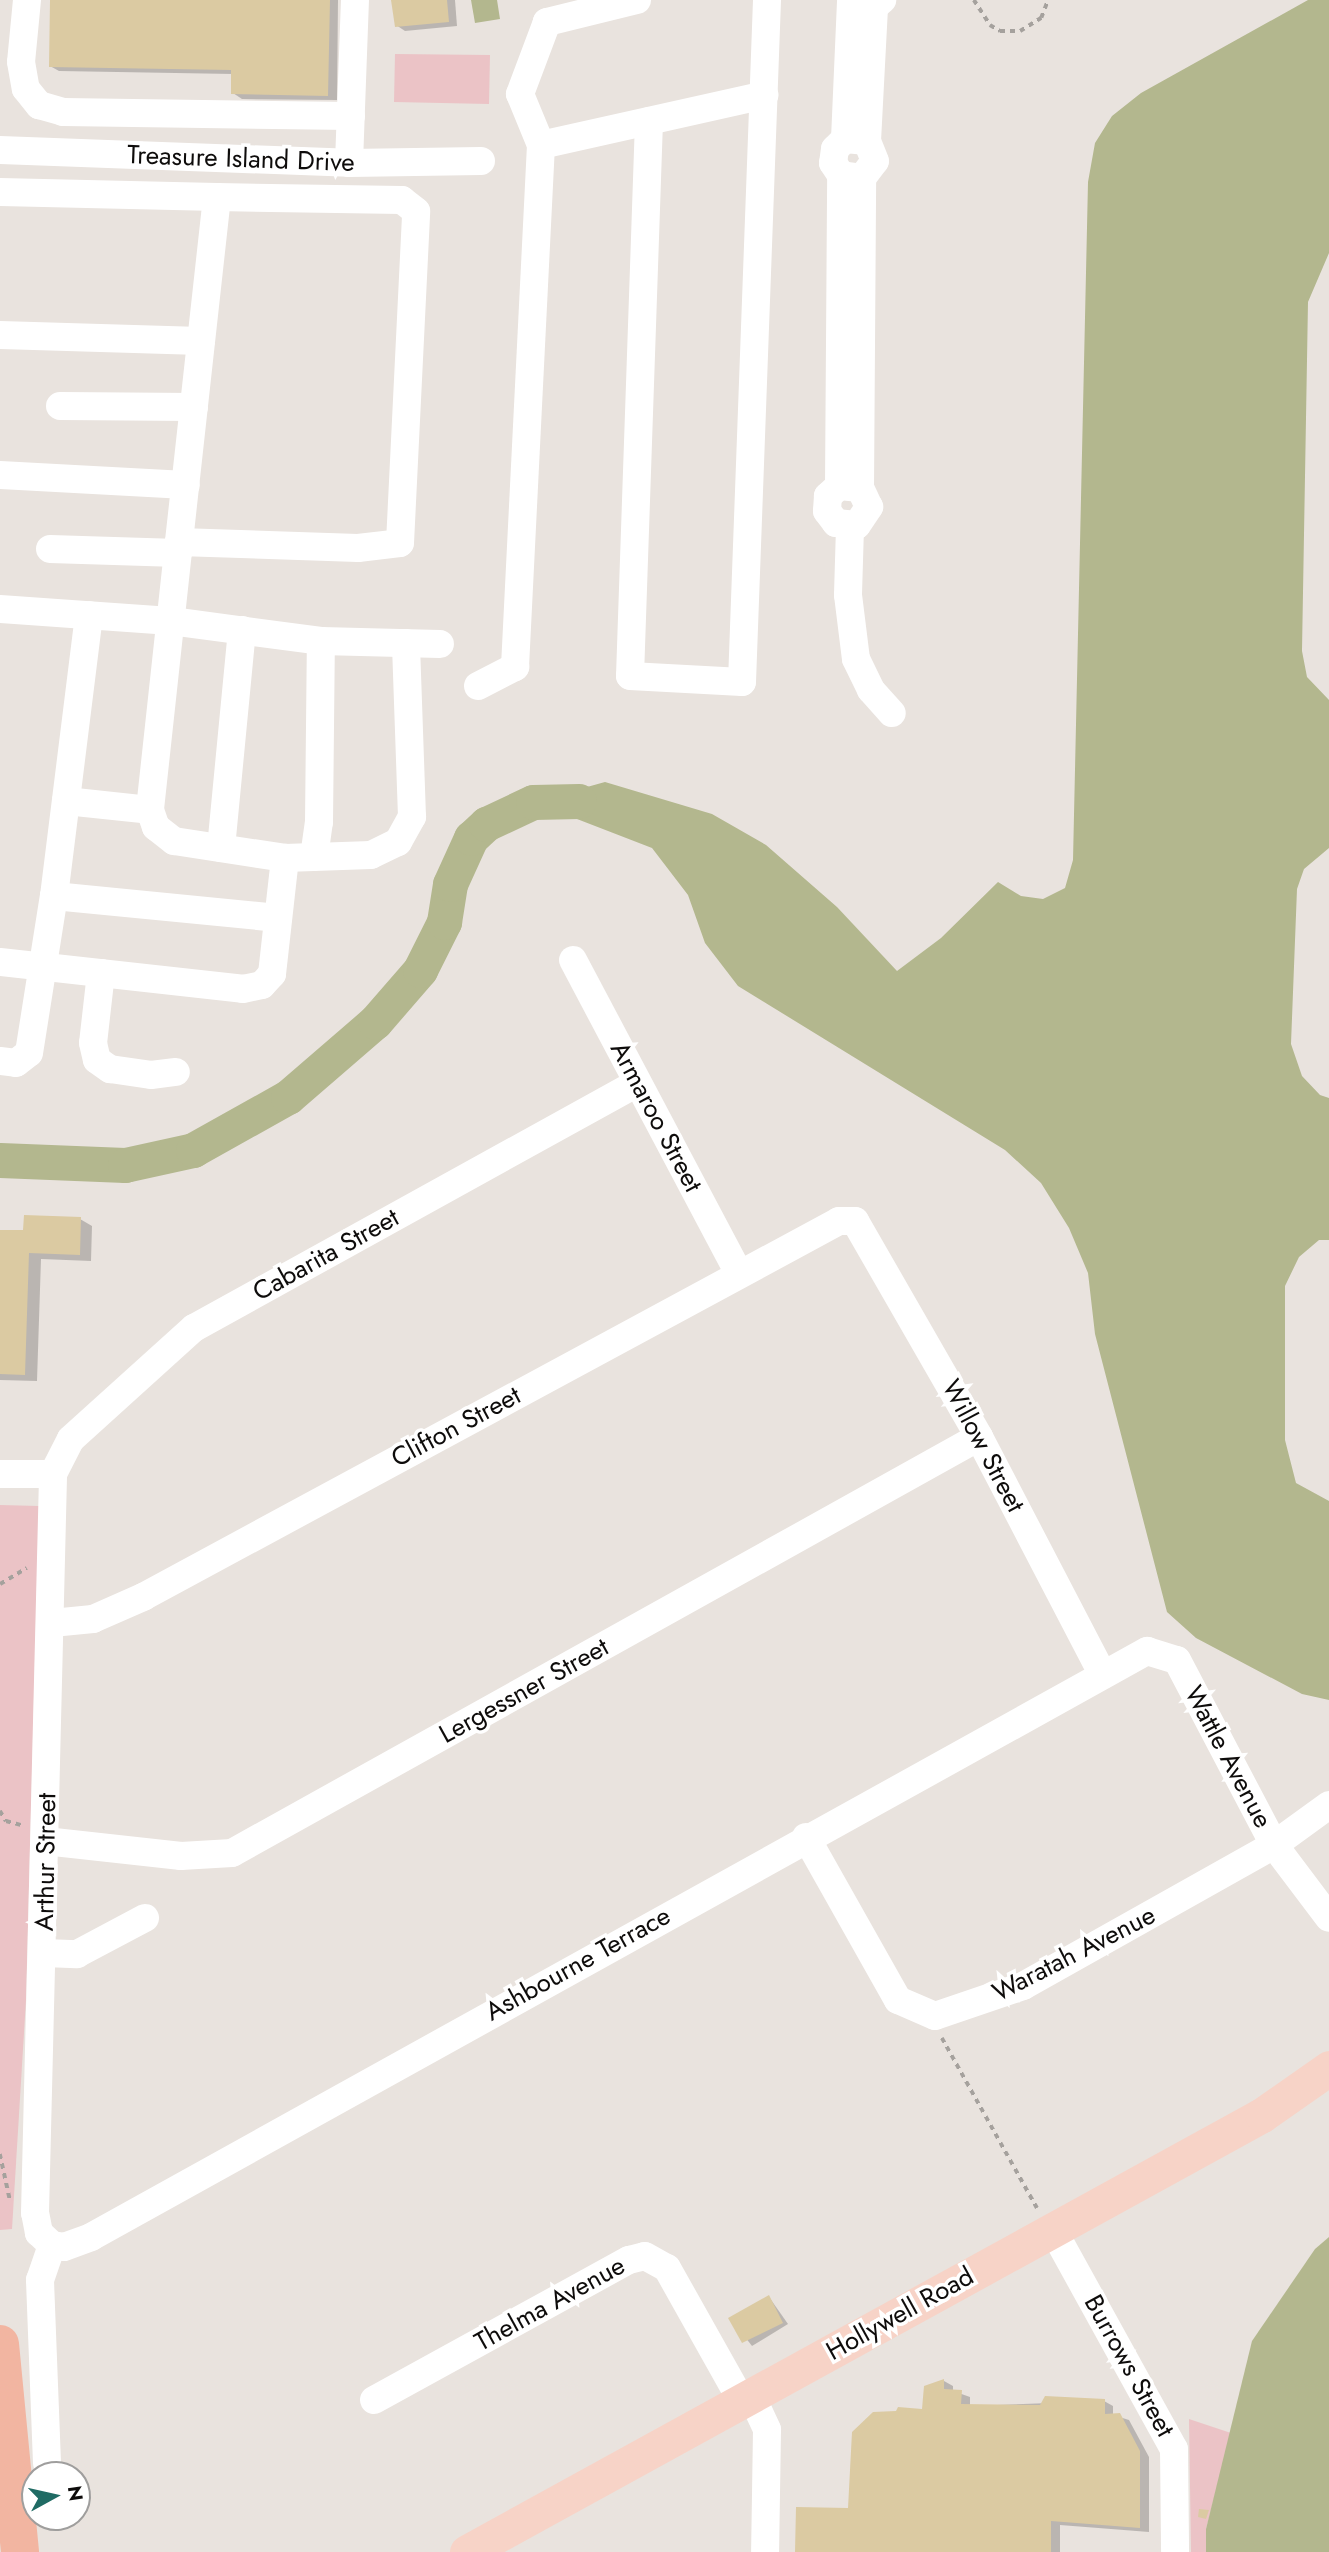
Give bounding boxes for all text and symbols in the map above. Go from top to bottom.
street label: Treasure Island Drive [127,139,355,179]
street label: Armaroo Street [603,1037,709,1197]
street label: Cabarita Street [248,1202,404,1308]
street label: Willow Street [935,1374,1031,1518]
street label: Clifton Street [386,1380,526,1474]
street label: Lergessner Street [434,1632,614,1750]
street label: Wattle Avenue [1178,1681,1278,1833]
street label: Arthur Street [29,1793,63,1931]
street label: Ashbourne Terrace [480,1900,676,2028]
street label: Waratah Avenue [988,1900,1160,2008]
street label: Thelma Avenue [470,2250,630,2358]
street label: Hollywell Road [821,2261,979,2367]
street label: Burrows Street [1077,2290,1181,2442]
north arrow [21,2461,91,2531]
text: N [61,2484,90,2503]

